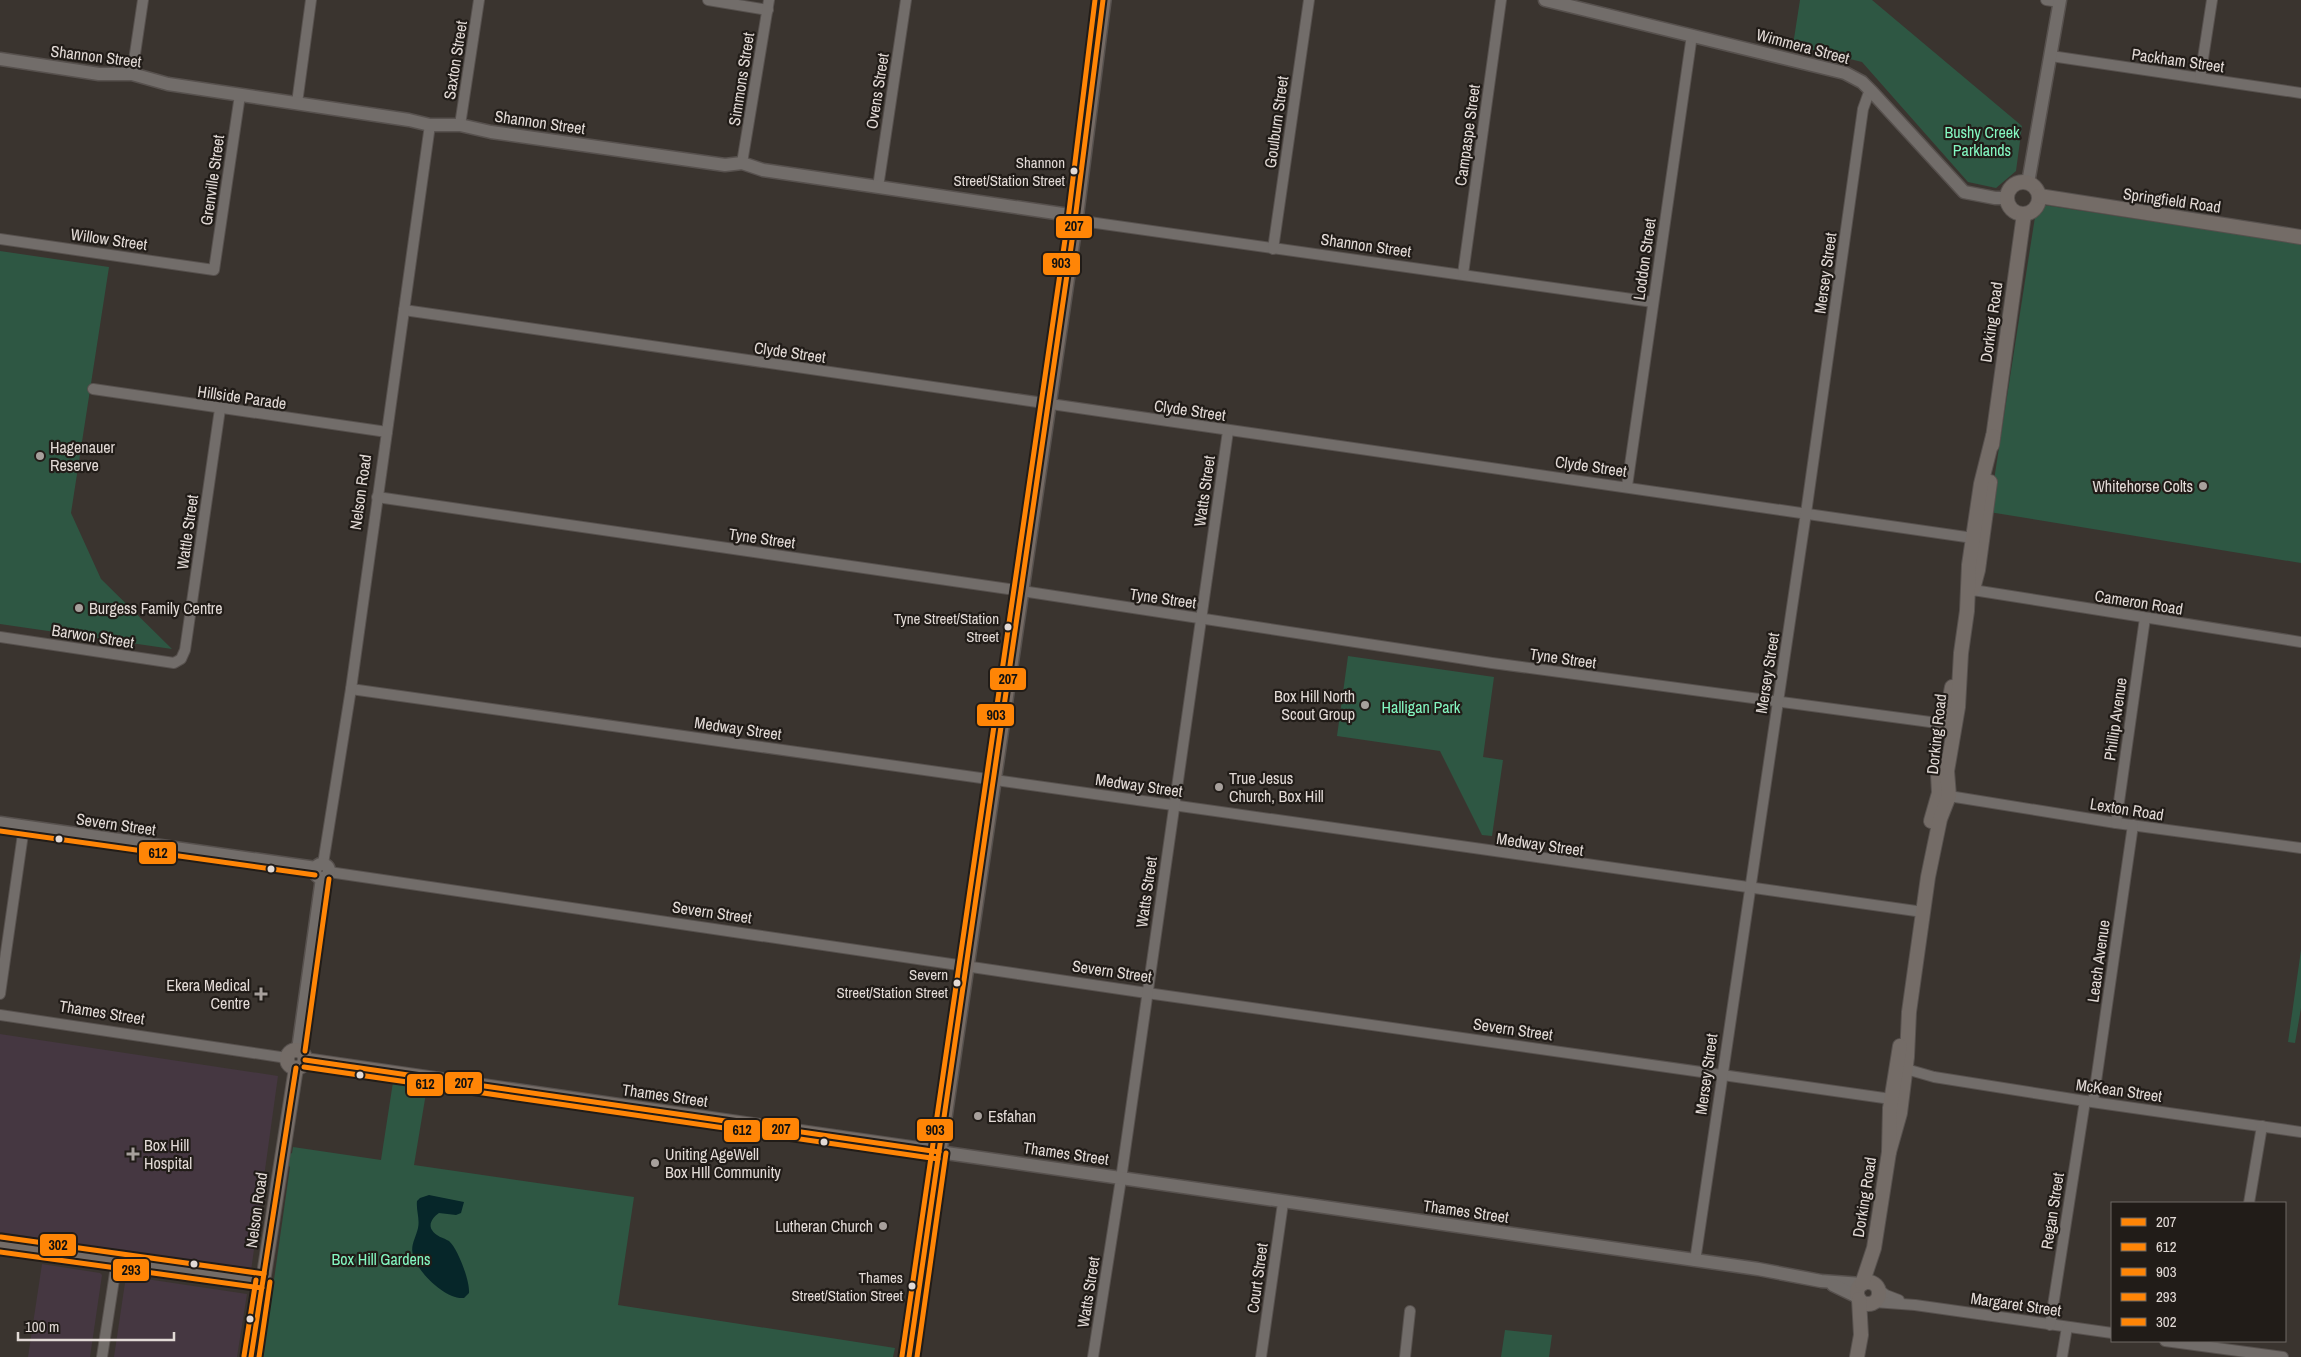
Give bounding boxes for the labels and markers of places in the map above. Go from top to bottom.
place label: Shannon Street/Station Street [954,152,1066,191]
marker: Shannon Street/Station Street [1069,166,1079,176]
place label: Hagenauer Reserve [50,436,116,476]
marker: Hagenauer Reserve [34,450,46,462]
place label: Whitehorse Colts [2092,475,2193,497]
marker: Whitehorse Colts [2197,480,2209,492]
place label: Burgess Family Centre [89,597,223,619]
marker: Burgess Family Centre [73,602,85,614]
place label: Tyne Street/Station Street [894,608,1000,647]
marker: Tyne Street/Station Street [1003,622,1013,632]
place label: Box Hill North Scout Group [1274,685,1355,725]
marker: Box Hill North Scout Group [1359,699,1371,711]
place label: True Jesus Church, Box Hill [1229,767,1324,807]
marker: True Jesus Church, Box Hill [1213,781,1225,793]
unlabelled marker [54,834,64,844]
unlabelled marker [266,864,276,874]
place label: Severn Street/Station Street [837,964,949,1003]
place label: Ekera Medical Centre [166,974,250,1014]
marker: Severn Street/Station Street [952,978,962,988]
marker: Ekera Medical Centre [254,987,268,1001]
unlabelled marker [355,1070,365,1080]
place label: Esfahan [988,1105,1036,1127]
marker: Esfahan [972,1110,984,1122]
place label: Box Hill Hospital [144,1134,192,1174]
unlabelled marker [819,1137,829,1147]
place label: Uniting AgeWell Box HIll Community [665,1143,781,1183]
marker: Box Hill Hospital [126,1147,140,1161]
marker: Uniting AgeWell Box HIll Community [649,1157,661,1169]
place label: Lutheran Church [775,1215,873,1237]
marker: Lutheran Church [877,1220,889,1232]
unlabelled marker [189,1259,199,1269]
place label: Thames Street/Station Street [792,1267,904,1306]
marker: Thames Street/Station Street [907,1281,917,1291]
unlabelled marker [245,1314,255,1324]

